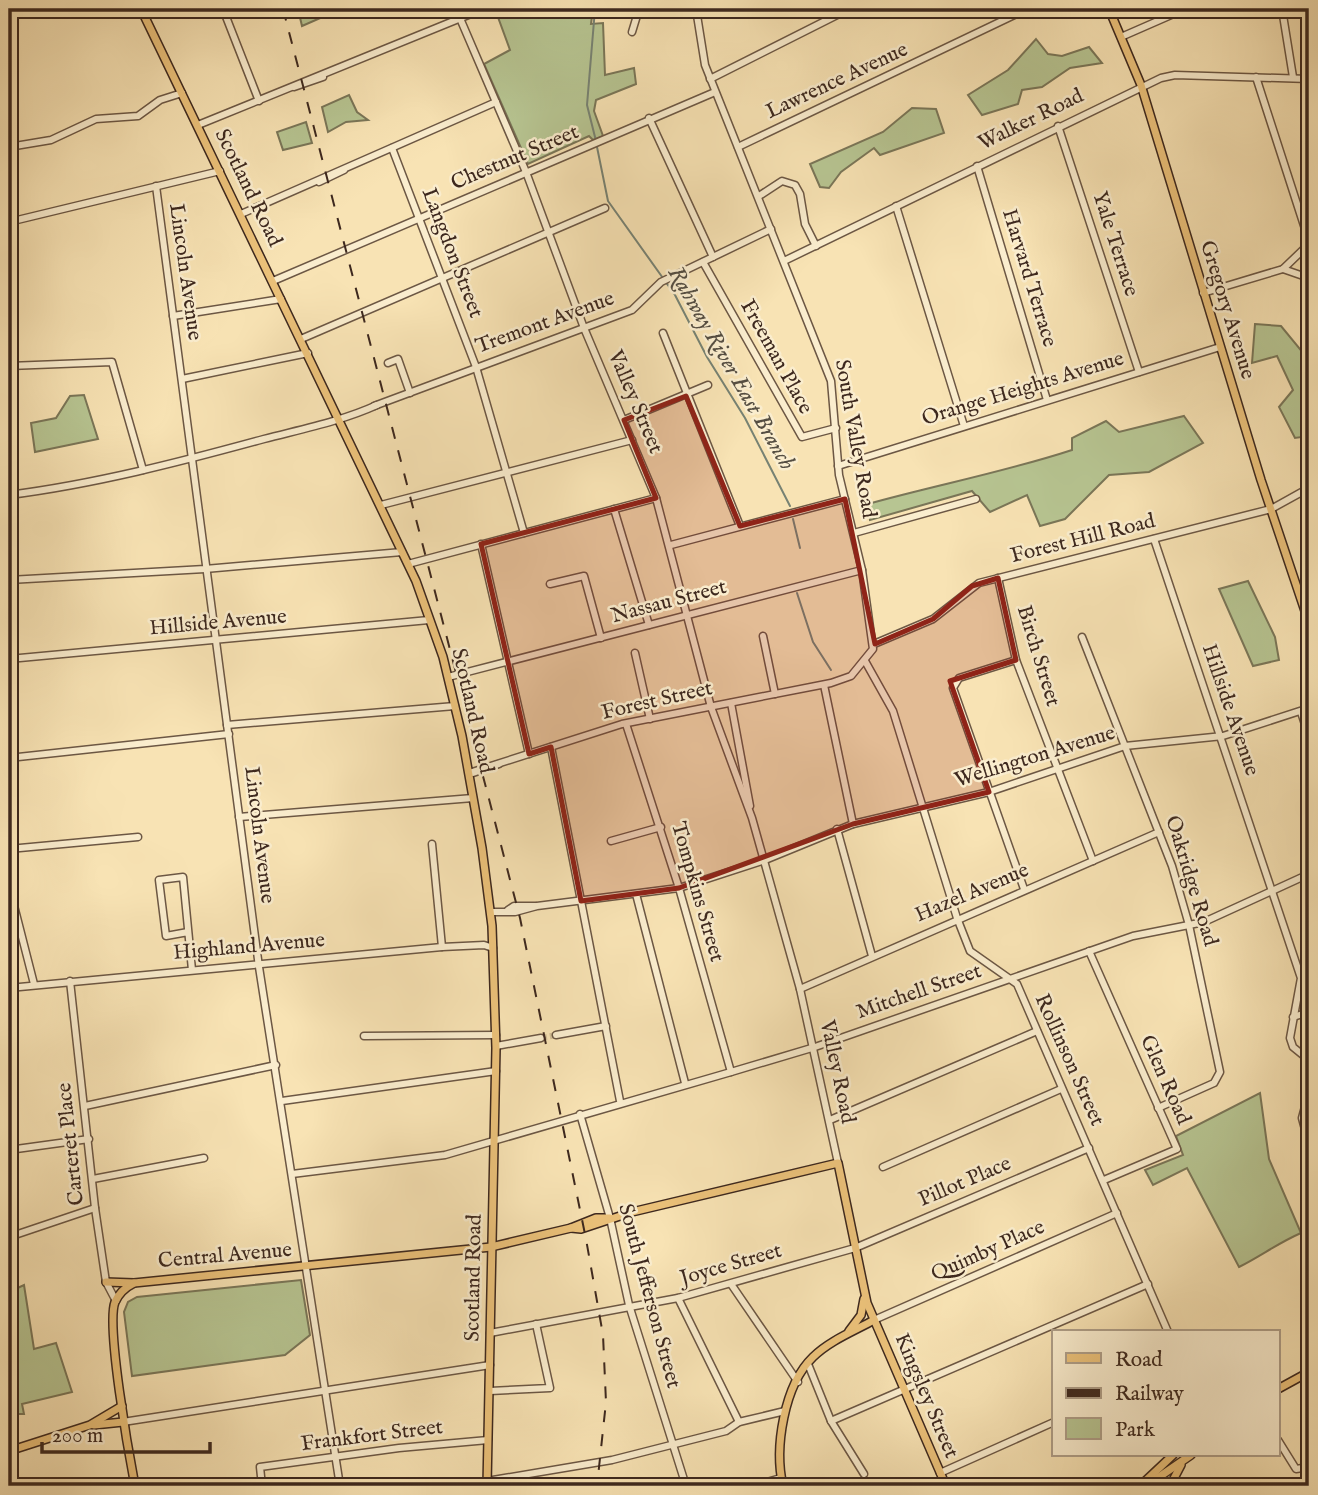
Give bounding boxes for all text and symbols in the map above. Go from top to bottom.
street label: Lawrence Avenue [762,36,913,126]
street label: Walker Road [974,83,1089,157]
street label: Chestnut Street [447,119,583,197]
street label: Scotland Road [208,125,288,252]
street label: Langdon Street [415,184,489,322]
street label: Yale Terrace [1085,188,1145,300]
street label: Lincoln Avenue [162,202,208,342]
street label: Harvard Terrace [995,206,1063,351]
street label: Gregory Avenue [1193,237,1261,383]
water label: Rahway River East Branch [661,261,801,475]
street label: Tremont Avenue [472,285,618,361]
street label: Freeman Place [733,295,819,419]
street label: Valley Street [601,345,669,458]
street label: Orange Heights Avenue [919,345,1128,433]
street label: South Valley Road [828,357,882,521]
street label: Forest Hill Road [1008,508,1159,570]
street label: Nassau Street [608,574,730,630]
street label: Birch Street [1010,602,1066,710]
street label: Hillside Avenue [148,604,288,642]
street label: Hillside Avenue [1195,641,1265,780]
street label: Scotland Road [444,646,500,777]
street label: Forest Street [599,675,715,727]
street label: Wellington Avenue [951,720,1119,794]
street label: Lincoln Avenue [237,765,281,905]
street label: Oakridge Road [1158,812,1224,950]
street label: Tompkins Street [664,819,730,965]
street label: Hazel Avenue [911,857,1033,929]
street label: Highland Avenue [172,927,326,967]
street label: Mitchell Street [853,958,985,1026]
street label: Rollinson Street [1028,990,1110,1130]
street label: Valley Road [813,1017,861,1127]
street label: Glen Road [1133,1031,1197,1130]
street label: Carteret Place [51,1081,91,1207]
street label: Pillot Place [915,1150,1016,1214]
street label: South Jefferson Street [611,1201,687,1391]
street label: Scotland Road [459,1213,489,1342]
street label: Quimby Place [927,1214,1049,1288]
street label: Central Avenue [157,1237,293,1275]
street label: Joyce Street [675,1238,785,1293]
street label: Kingsley Street [888,1329,964,1463]
legend [1052,1330,1280,1456]
text: Road [1115,1347,1163,1374]
text: Railway [1115,1381,1185,1408]
scale bar [42,1411,210,1455]
street label: Frankfort Street [300,1414,444,1458]
text: Park [1115,1417,1156,1444]
text: 200 m [52,1423,103,1450]

